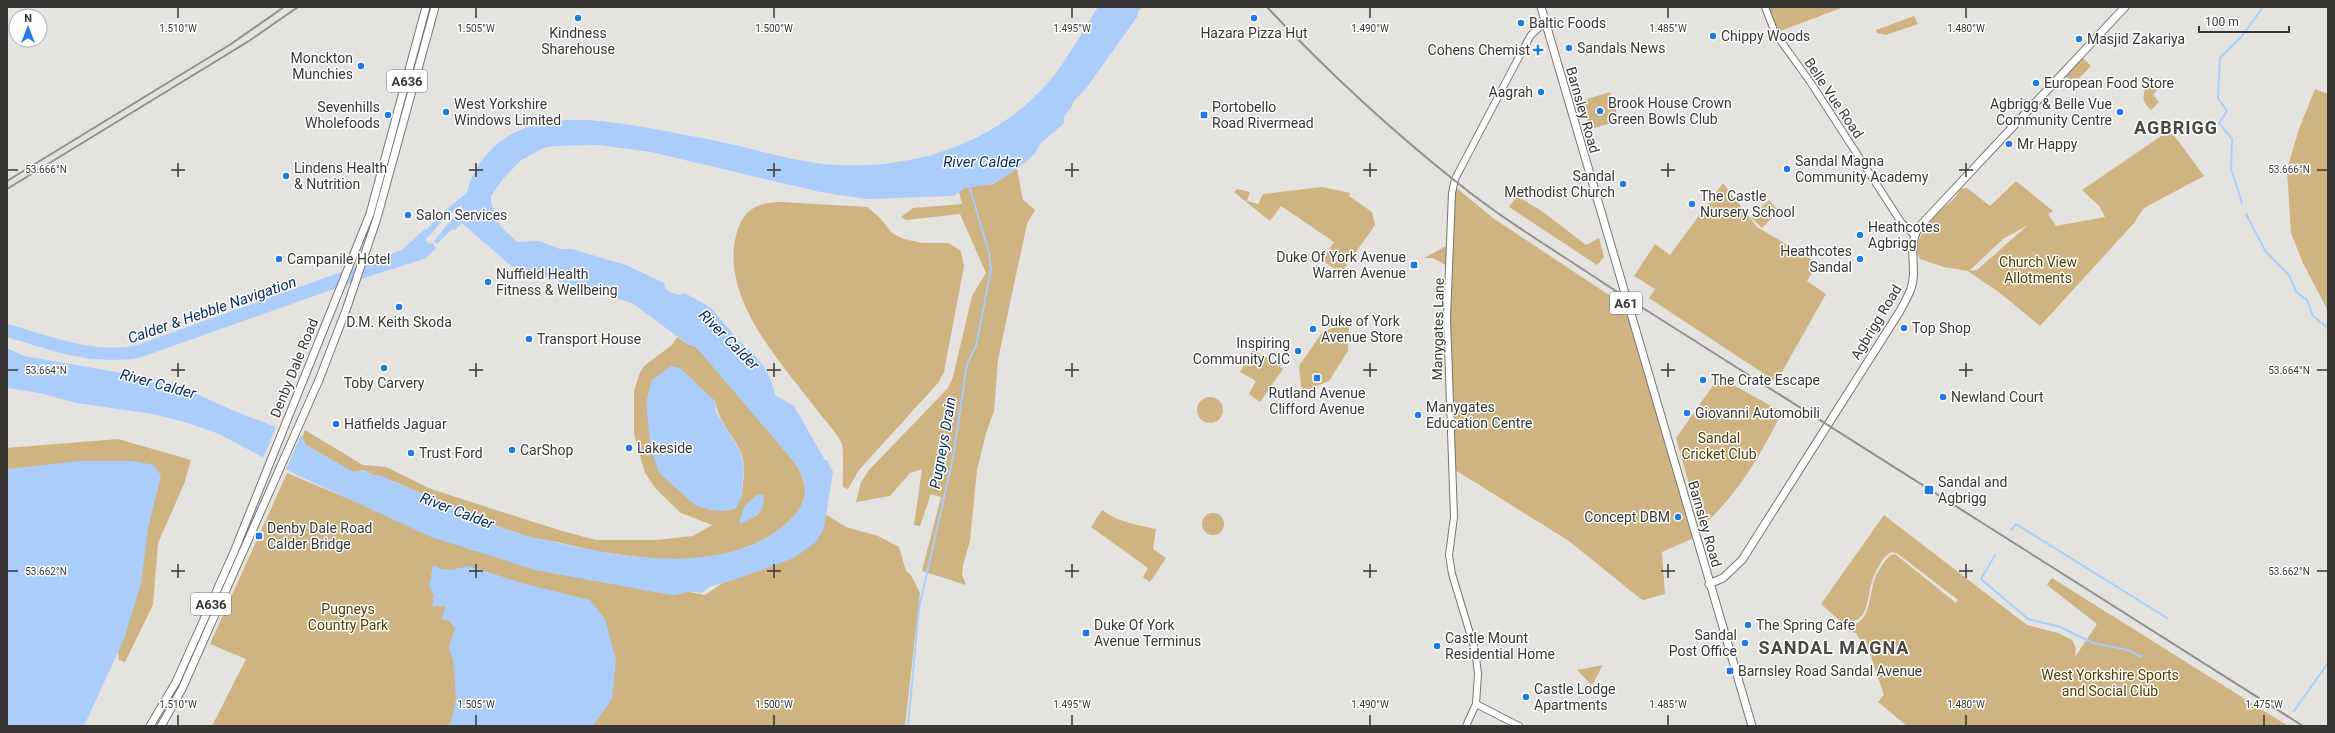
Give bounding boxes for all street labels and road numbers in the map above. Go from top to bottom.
street label: Belle Vue Road [1801,55,1867,141]
street label: Barnsley Road [1563,65,1603,155]
road number: A636 [387,70,427,92]
street label: Manygates Lane [1429,278,1447,380]
street label: Agbrigg Road [1847,282,1905,362]
road number: A61 [1610,292,1642,314]
street label: Denby Dale Road [267,316,321,420]
street label: Barnsley Road [1685,479,1725,569]
road number: A636 [191,593,231,615]

